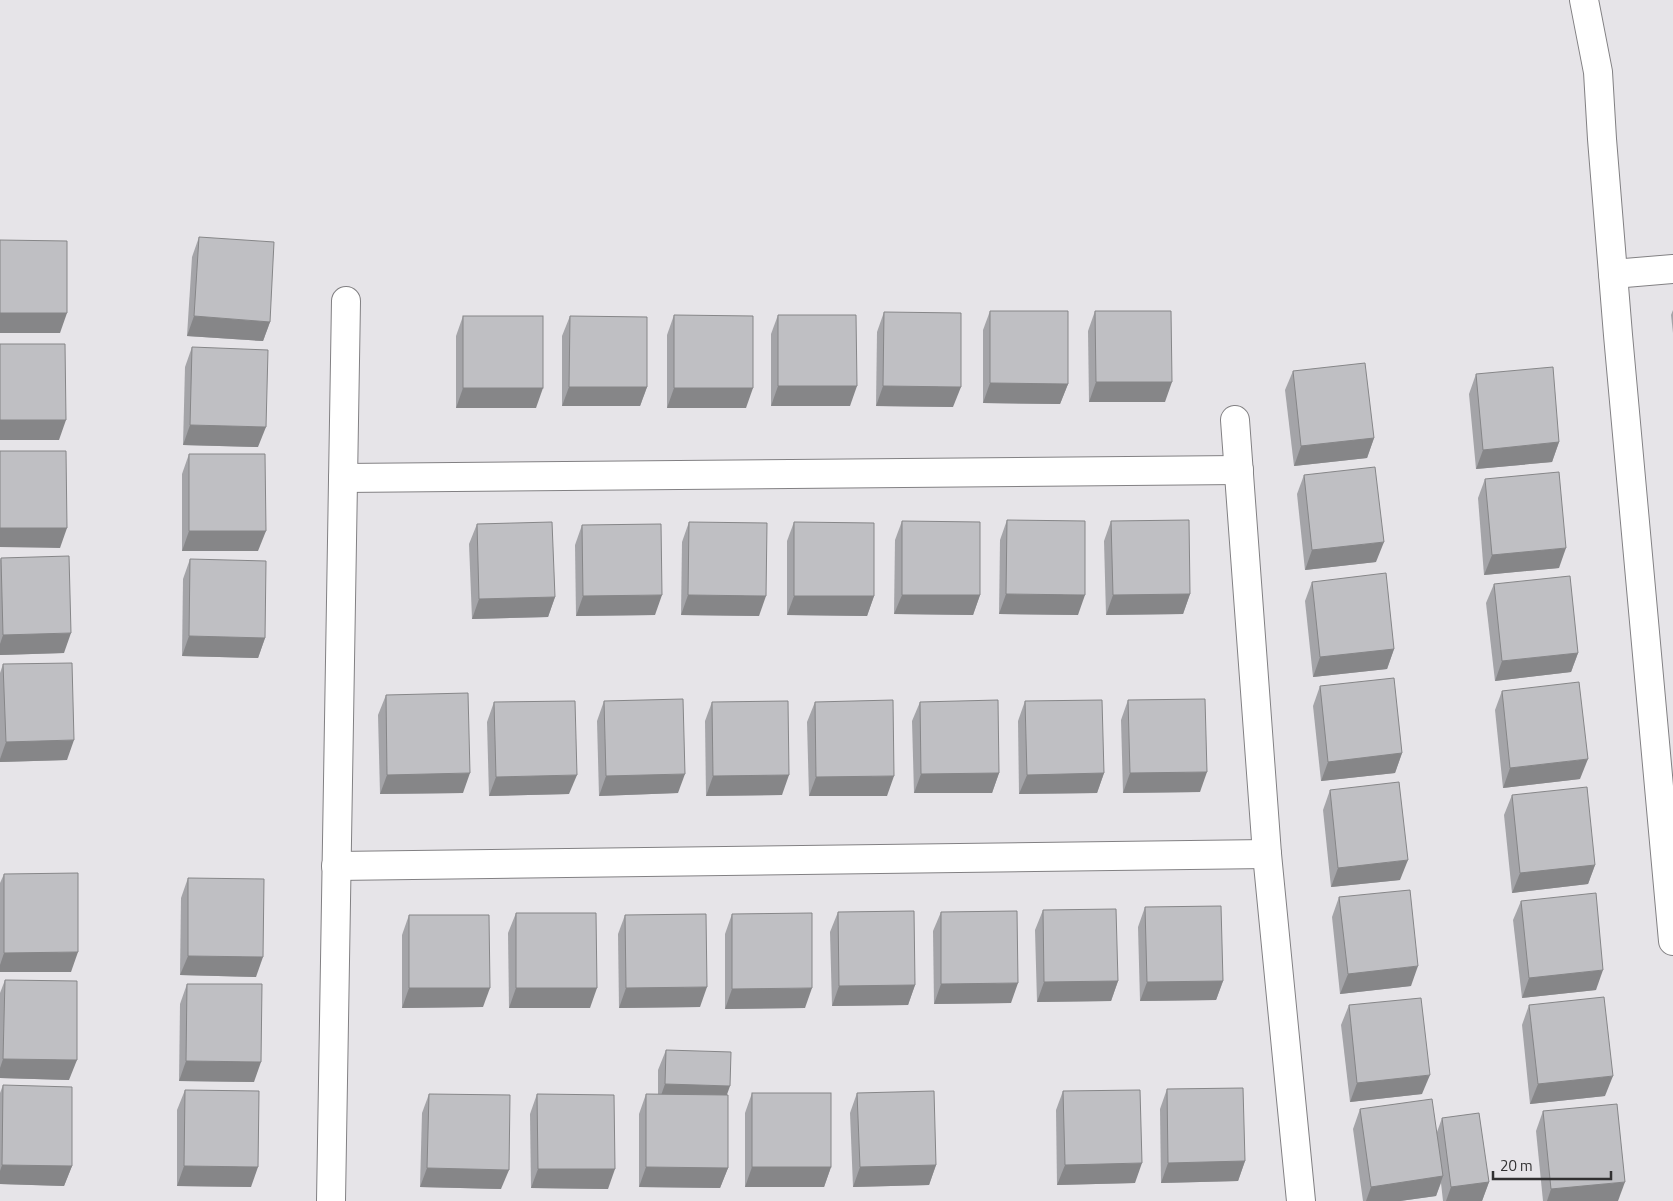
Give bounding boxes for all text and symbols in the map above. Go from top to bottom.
scale bar [1493,1148,1610,1180]
text: 20 m [1500,1154,1533,1177]

